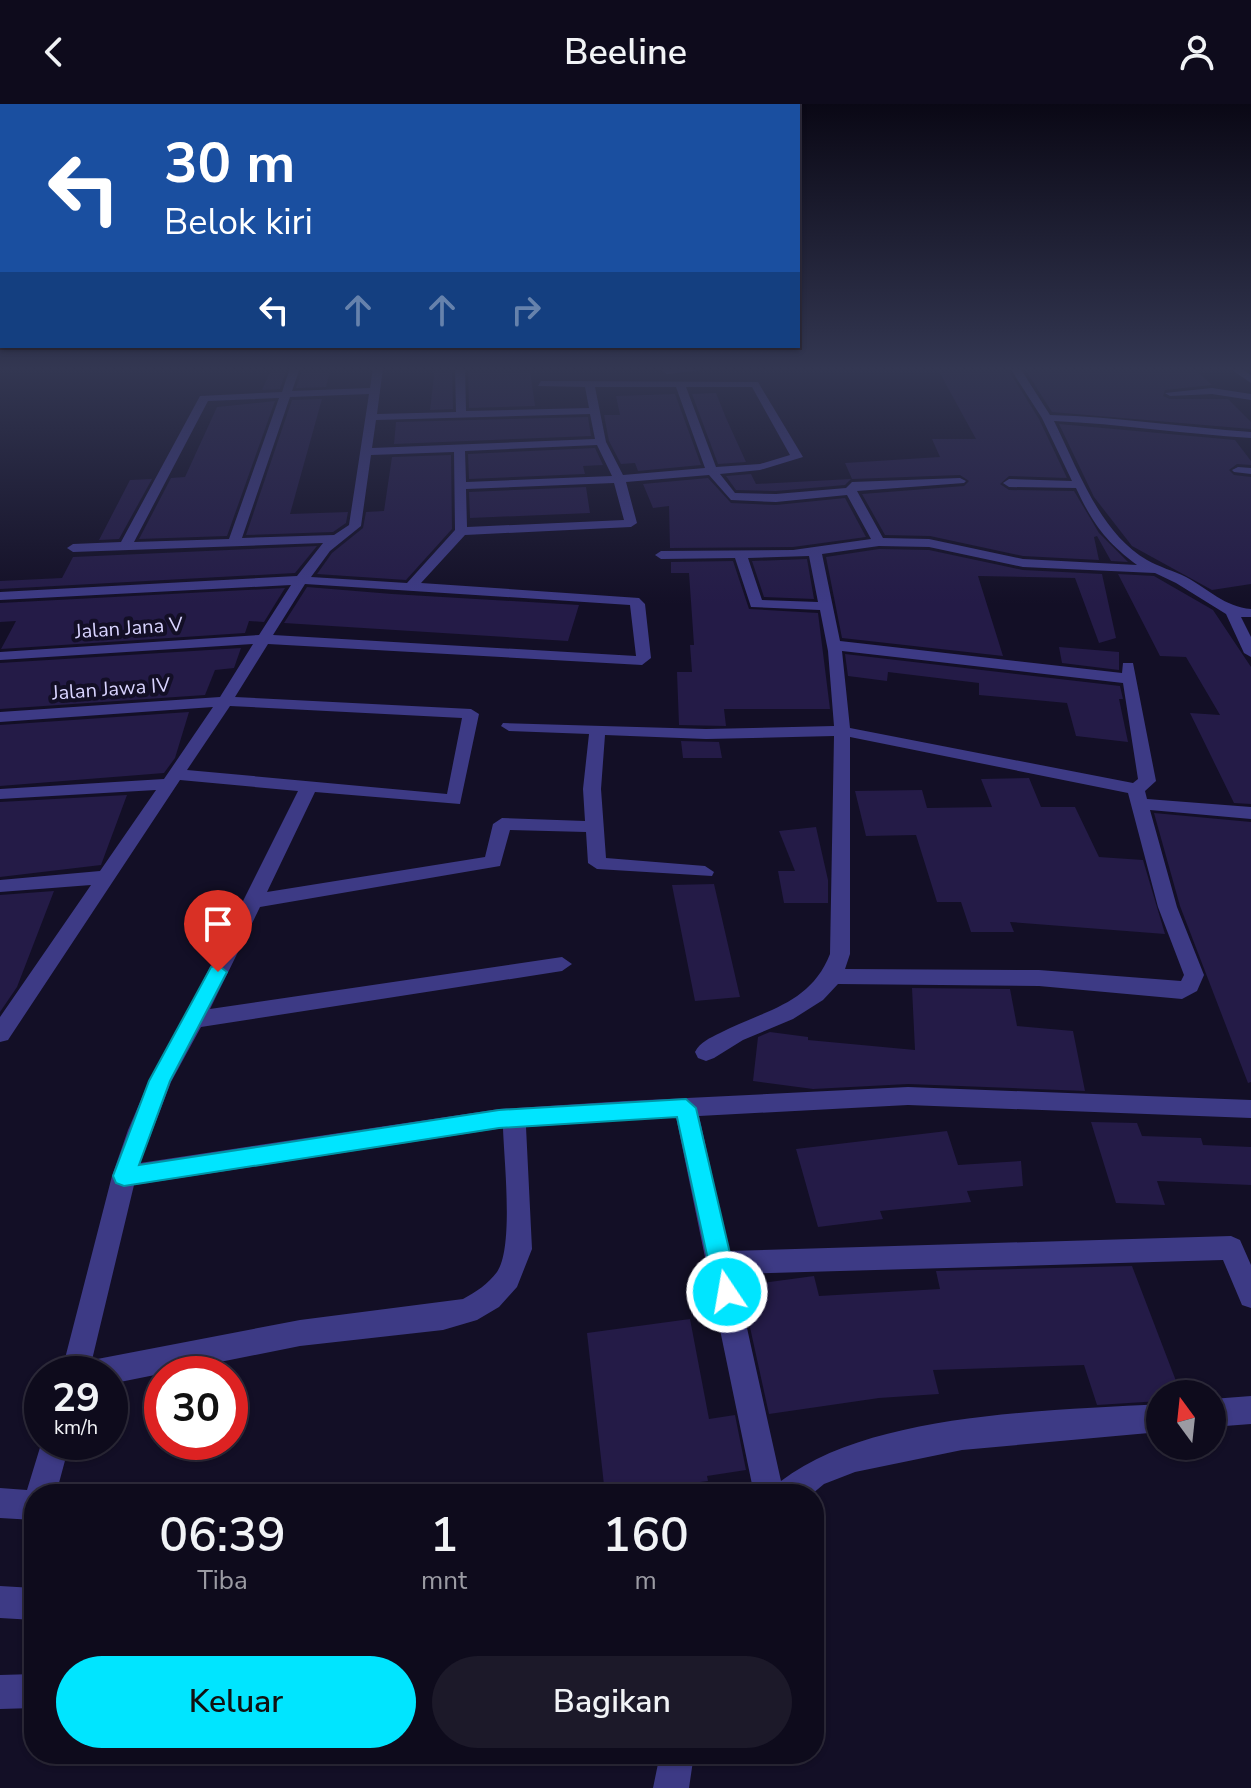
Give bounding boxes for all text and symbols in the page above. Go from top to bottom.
text: Beeline [564,28,687,77]
icon: back [32,30,76,74]
icon: person [1175,30,1219,74]
text: 30 m [164,125,295,202]
icon: left [32,136,136,240]
text: Belok kiri [164,198,313,247]
icon: left [252,288,296,332]
icon: ahead [336,288,380,332]
icon: ahead [420,288,464,332]
icon: right [504,288,548,332]
street label: Jalan Jana V [73,611,184,645]
street label: Jalan Jawa IV [50,671,171,707]
pin [184,890,252,972]
icon: arrive [196,902,240,946]
position arrow [685,1250,769,1334]
speed limit sign: 30 [144,1356,248,1460]
text: 29 [52,1371,100,1425]
north arrow [1146,1380,1226,1460]
map controls [1146,1380,1226,1460]
text: km/h [54,1414,98,1441]
text: 06:39 [159,1502,286,1568]
text: 1 [430,1502,458,1568]
text: 160 [602,1502,689,1568]
text: Tiba [197,1563,248,1598]
text: mnt [421,1563,467,1598]
text: m [634,1563,657,1598]
button: Keluar [56,1656,416,1748]
button: Bagikan [432,1656,792,1748]

